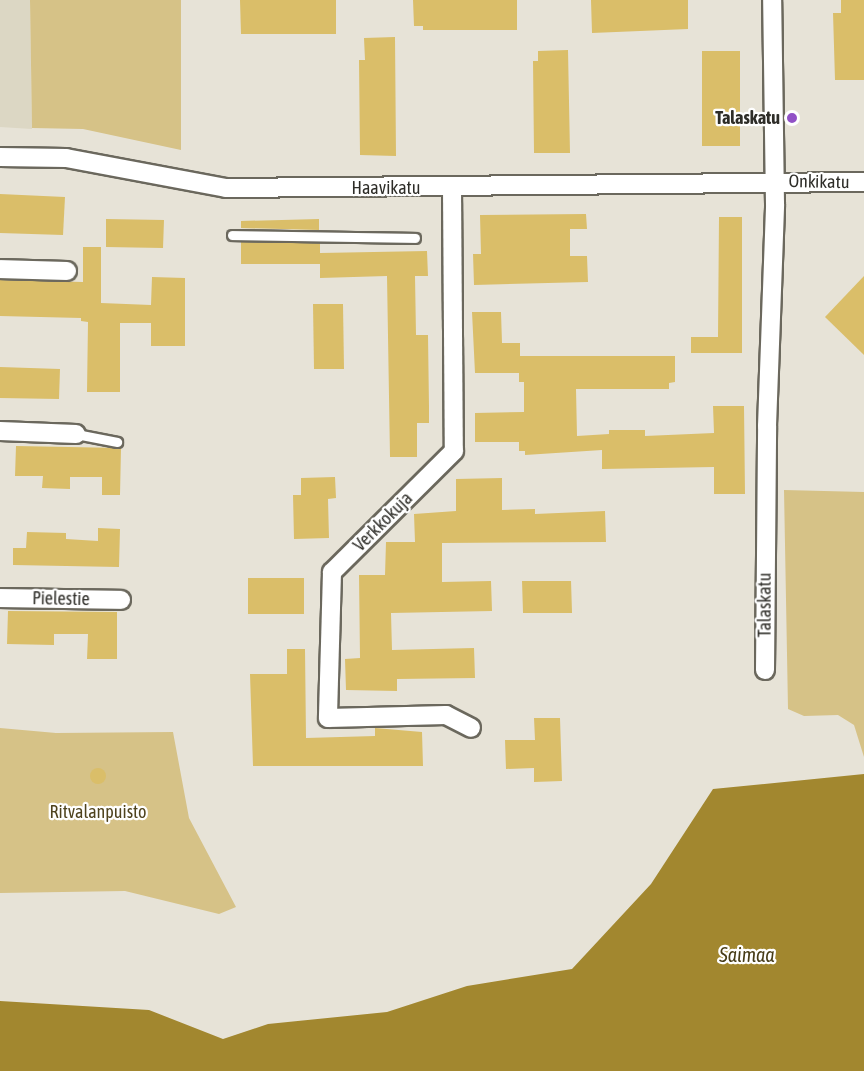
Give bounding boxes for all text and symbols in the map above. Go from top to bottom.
place label: Talaskatu [715,107,780,129]
marker: Talaskatu [785,111,799,125]
street label: Onkikatu [788,171,850,193]
street label: Haavikatu [352,177,420,199]
street label: Verkkokuja [349,488,417,556]
street label: Talaskatu [754,573,776,637]
street label: Pielestie [32,588,90,610]
park label: Ritvalanpuisto [50,801,146,823]
water label: Saimaa [719,942,775,966]

